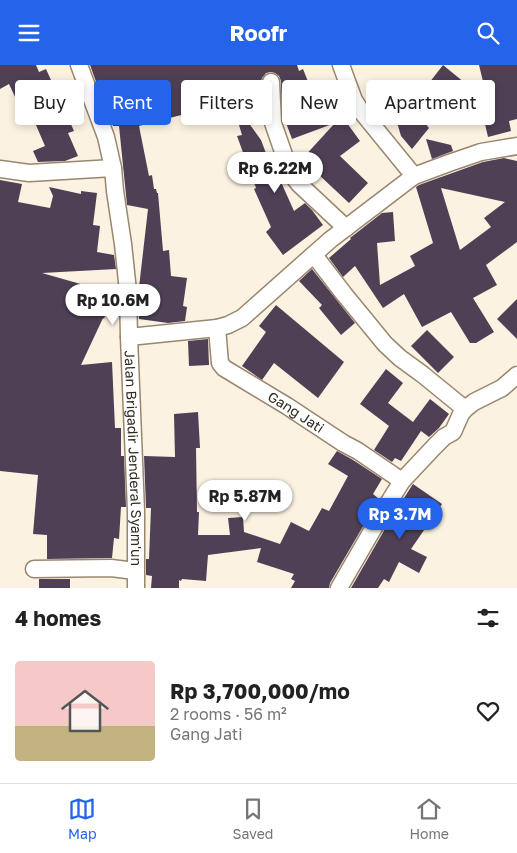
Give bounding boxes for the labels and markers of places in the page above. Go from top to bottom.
pin: Rp 6.22M [223,151,327,194]
pin: Rp 10.6M [61,283,165,326]
pin: Rp 5.87M [193,479,297,522]
pin: Rp 3.7M [354,497,446,540]

